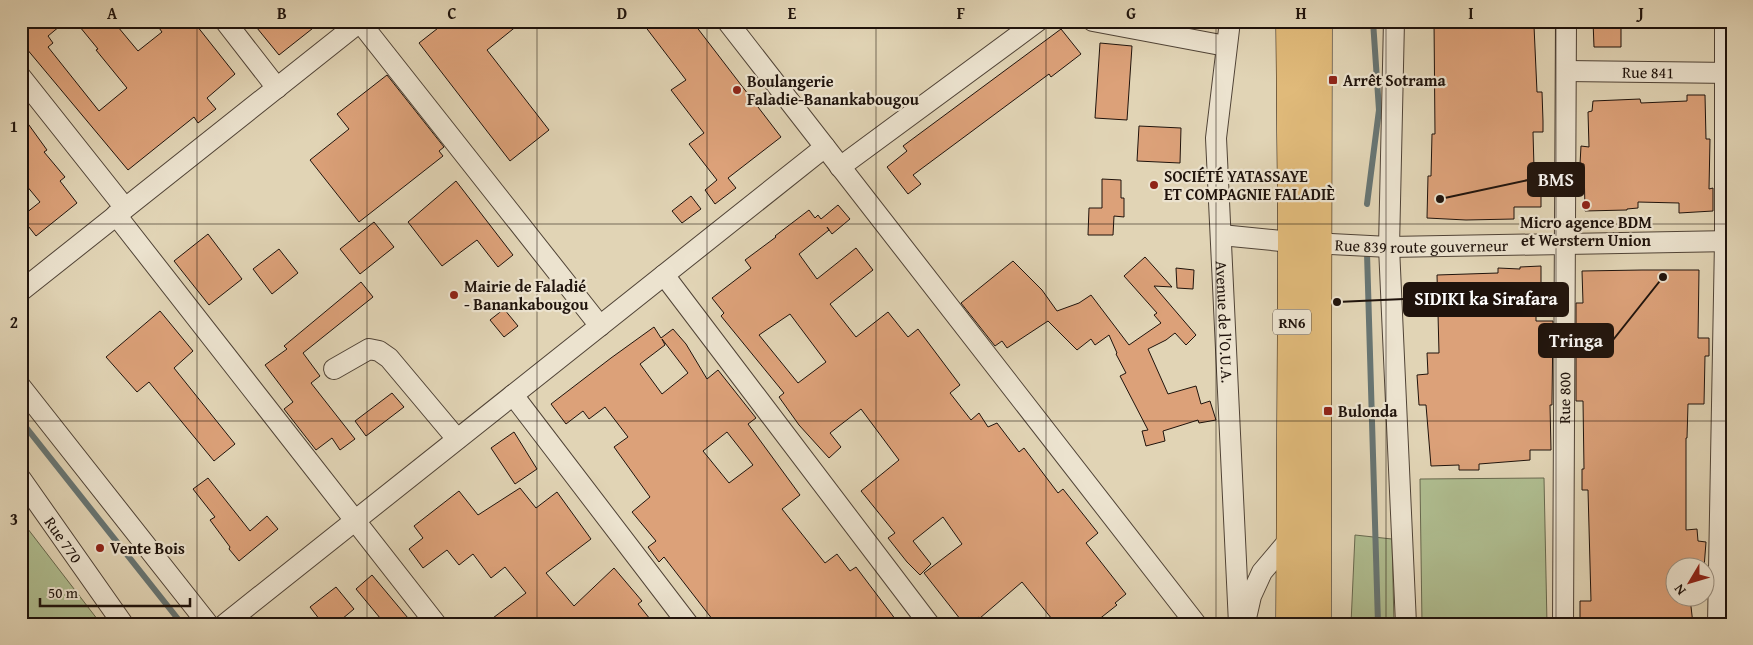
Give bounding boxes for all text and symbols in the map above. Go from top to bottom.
text: A [107,1,118,25]
text: B [277,1,287,25]
text: C [447,1,457,25]
text: D [617,1,627,25]
text: E [788,1,797,25]
text: F [957,1,965,25]
text: G [1126,1,1136,25]
text: H [1295,1,1307,25]
text: I [1468,1,1474,25]
text: J [1635,1,1644,25]
street label: Rue 841 [1622,60,1674,84]
place label: Arrêt Sotrama [1343,68,1446,92]
place label: Boulangerie Faladie-Banankabougou [747,69,920,111]
marker: Arrêt Sotrama [1327,74,1339,86]
marker: Boulangerie Faladie-Banankabougou [731,84,743,96]
text: 1 [10,114,18,138]
callout: BMS [1528,163,1584,196]
place label: SOCIÉTÉ YATASSAYE ET COMPAGNIE FALADIÈ [1164,164,1335,206]
text: BMS [1538,166,1574,193]
marker: SOCIÉTÉ YATASSAYE ET COMPAGNIE FALADIÈ [1148,179,1160,191]
marker: Micro agence BDM et Werstern Union [1580,199,1592,211]
place label: Micro agence BDM et Werstern Union [1520,210,1652,252]
street label: Rue 839 route gouverneur [1334,232,1509,259]
street label: Avenue de l'O.U.A. [1210,260,1240,384]
place label: Mairie de Faladié - Banankabougou [464,274,589,316]
callout: SIDIKI ka Sirafara [1404,283,1568,316]
text: SIDIKI ka Sirafara [1414,285,1558,312]
marker: Mairie de Faladié - Banankabougou [448,289,460,301]
text: 2 [10,310,18,334]
road number: RN6 [1273,310,1311,334]
callout: Tringa [1539,324,1613,357]
text: Tringa [1549,327,1604,354]
street label: Rue 800 [1552,372,1576,424]
place label: Bulonda [1338,399,1398,423]
marker: Bulonda [1322,405,1334,417]
text: 3 [10,507,18,531]
street label: Rue 770 [39,511,89,568]
place label: Vente Bois [110,536,185,560]
marker: Vente Bois [94,542,106,554]
north arrow [1666,558,1716,608]
scale bar [40,575,190,607]
text: N [1669,580,1691,600]
text: 50 m [48,582,79,603]

